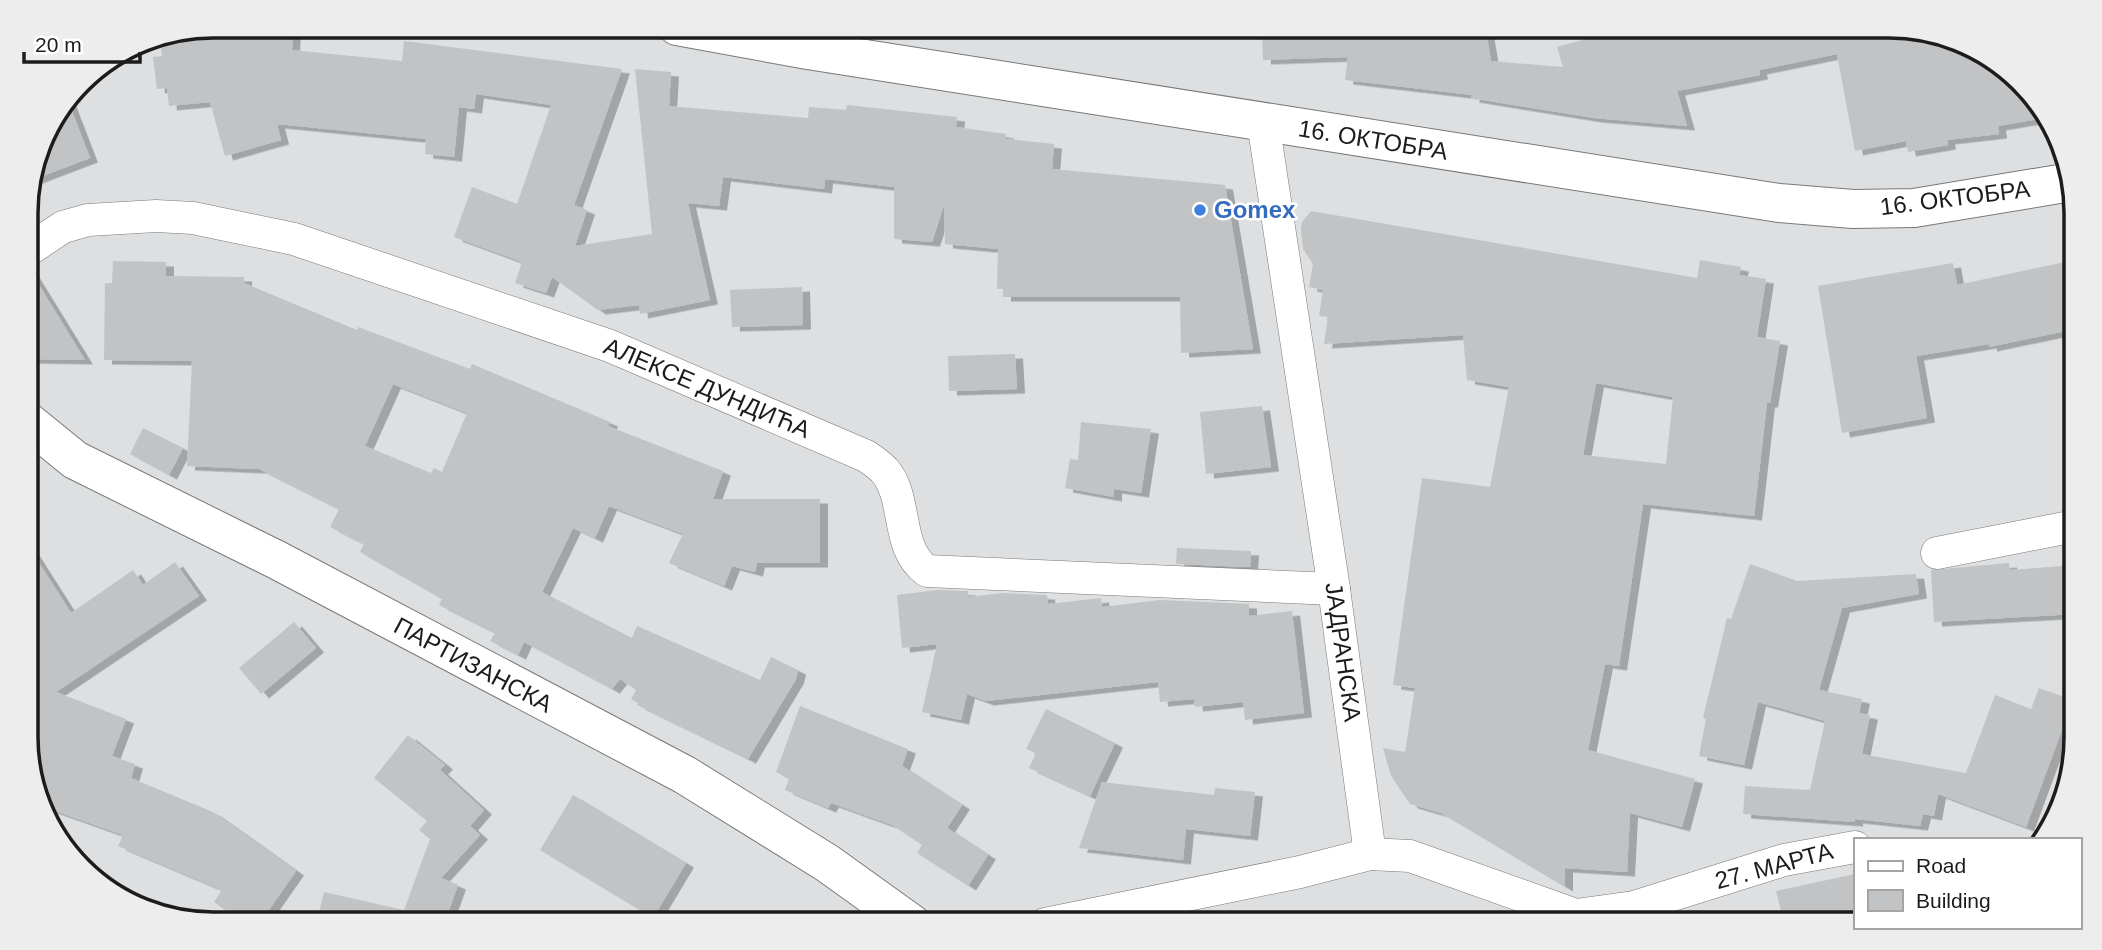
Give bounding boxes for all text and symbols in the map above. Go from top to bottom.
scale bar [24,21,140,65]
text: 20 m [35,33,82,56]
street label: 16. ОКТОБРА [1296,114,1450,165]
street label: 16. ОКТОБРА [1878,175,2032,220]
place label: Gomex [1214,196,1296,223]
marker: Gomex [1192,202,1208,218]
street label: АЛЕКСЕ ДУНДИЋА [600,332,814,443]
street label: ЈАДРАНСКА [1320,581,1367,723]
street label: ПАРТИЗАНСКА [390,611,557,718]
street label: 27. МАРТА [1712,837,1836,894]
legend [1854,838,2081,929]
text: Road [1916,854,1966,877]
text: Building [1916,889,1991,912]

